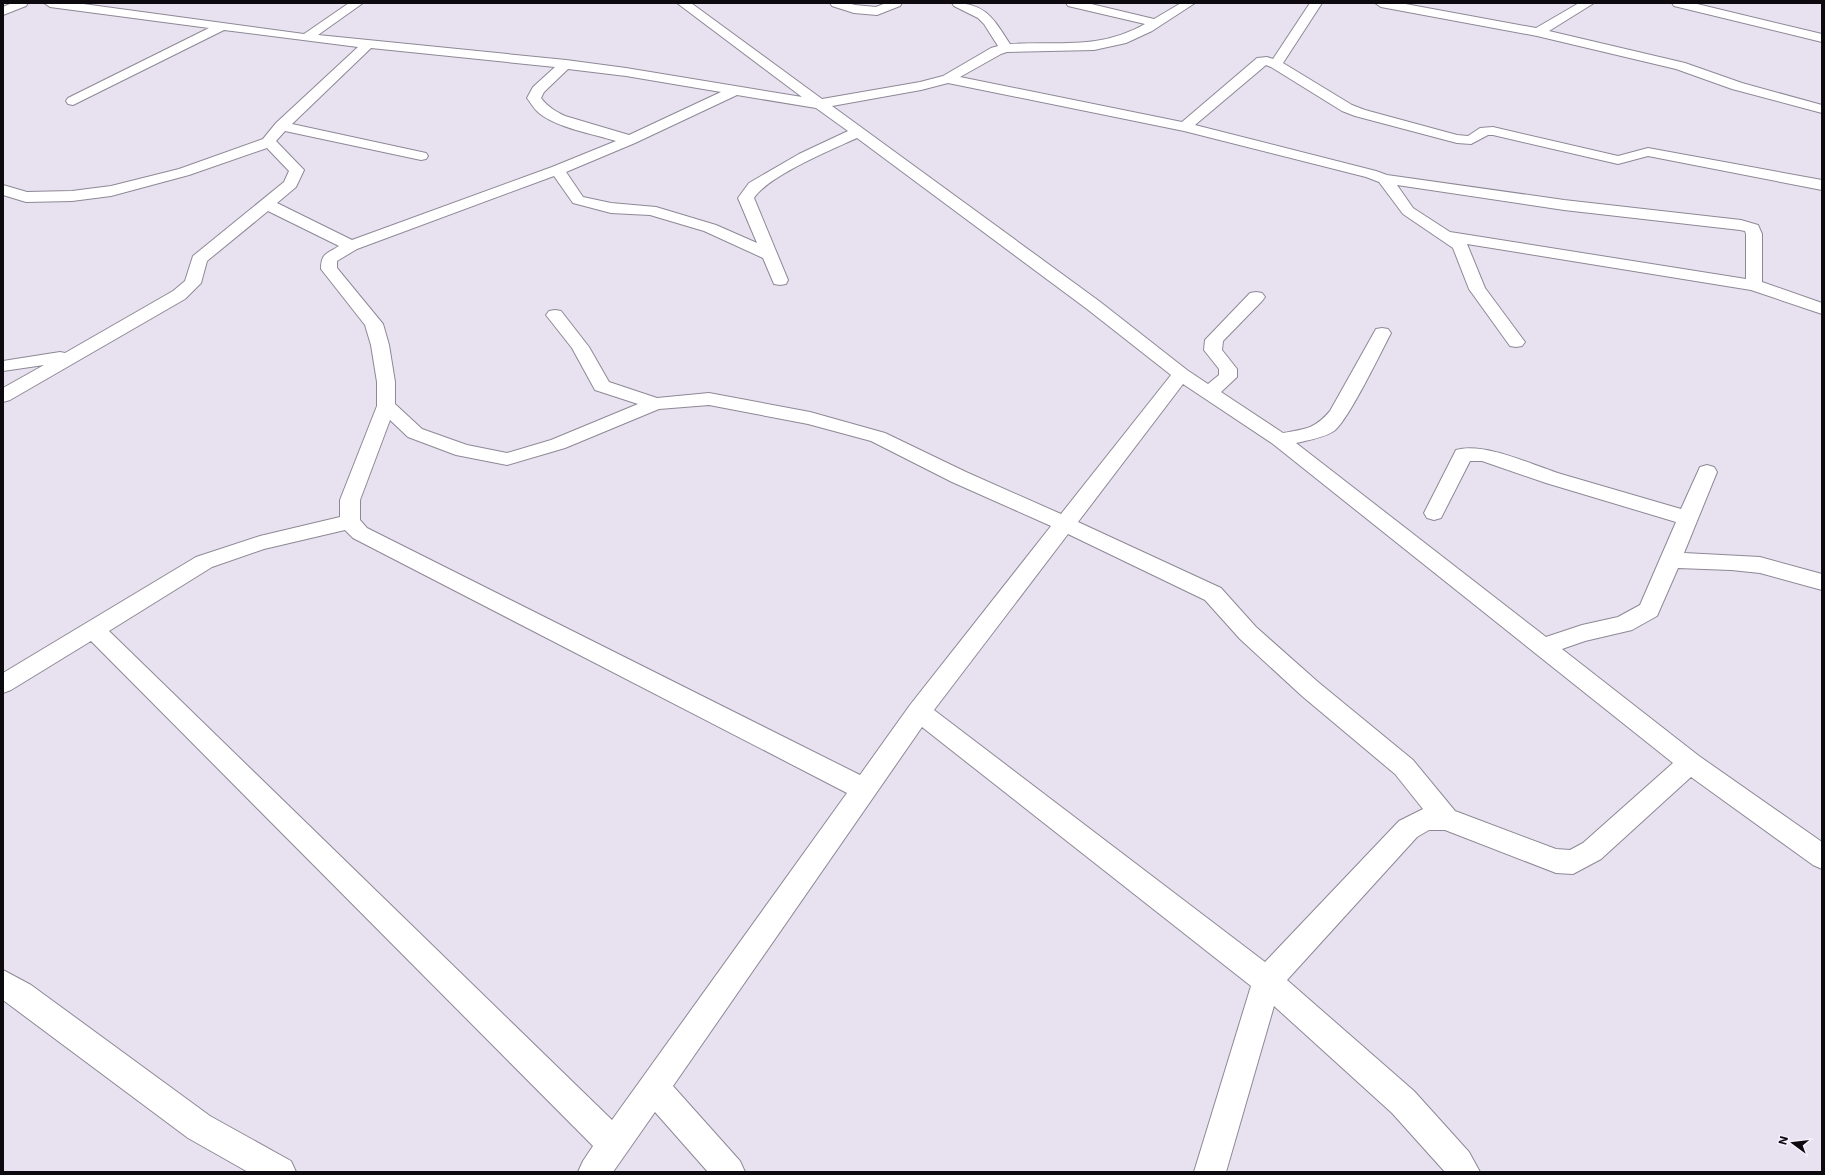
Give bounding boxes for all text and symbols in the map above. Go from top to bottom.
north arrow [1773,1123,1813,1163]
text: N [1775,1135,1791,1146]

